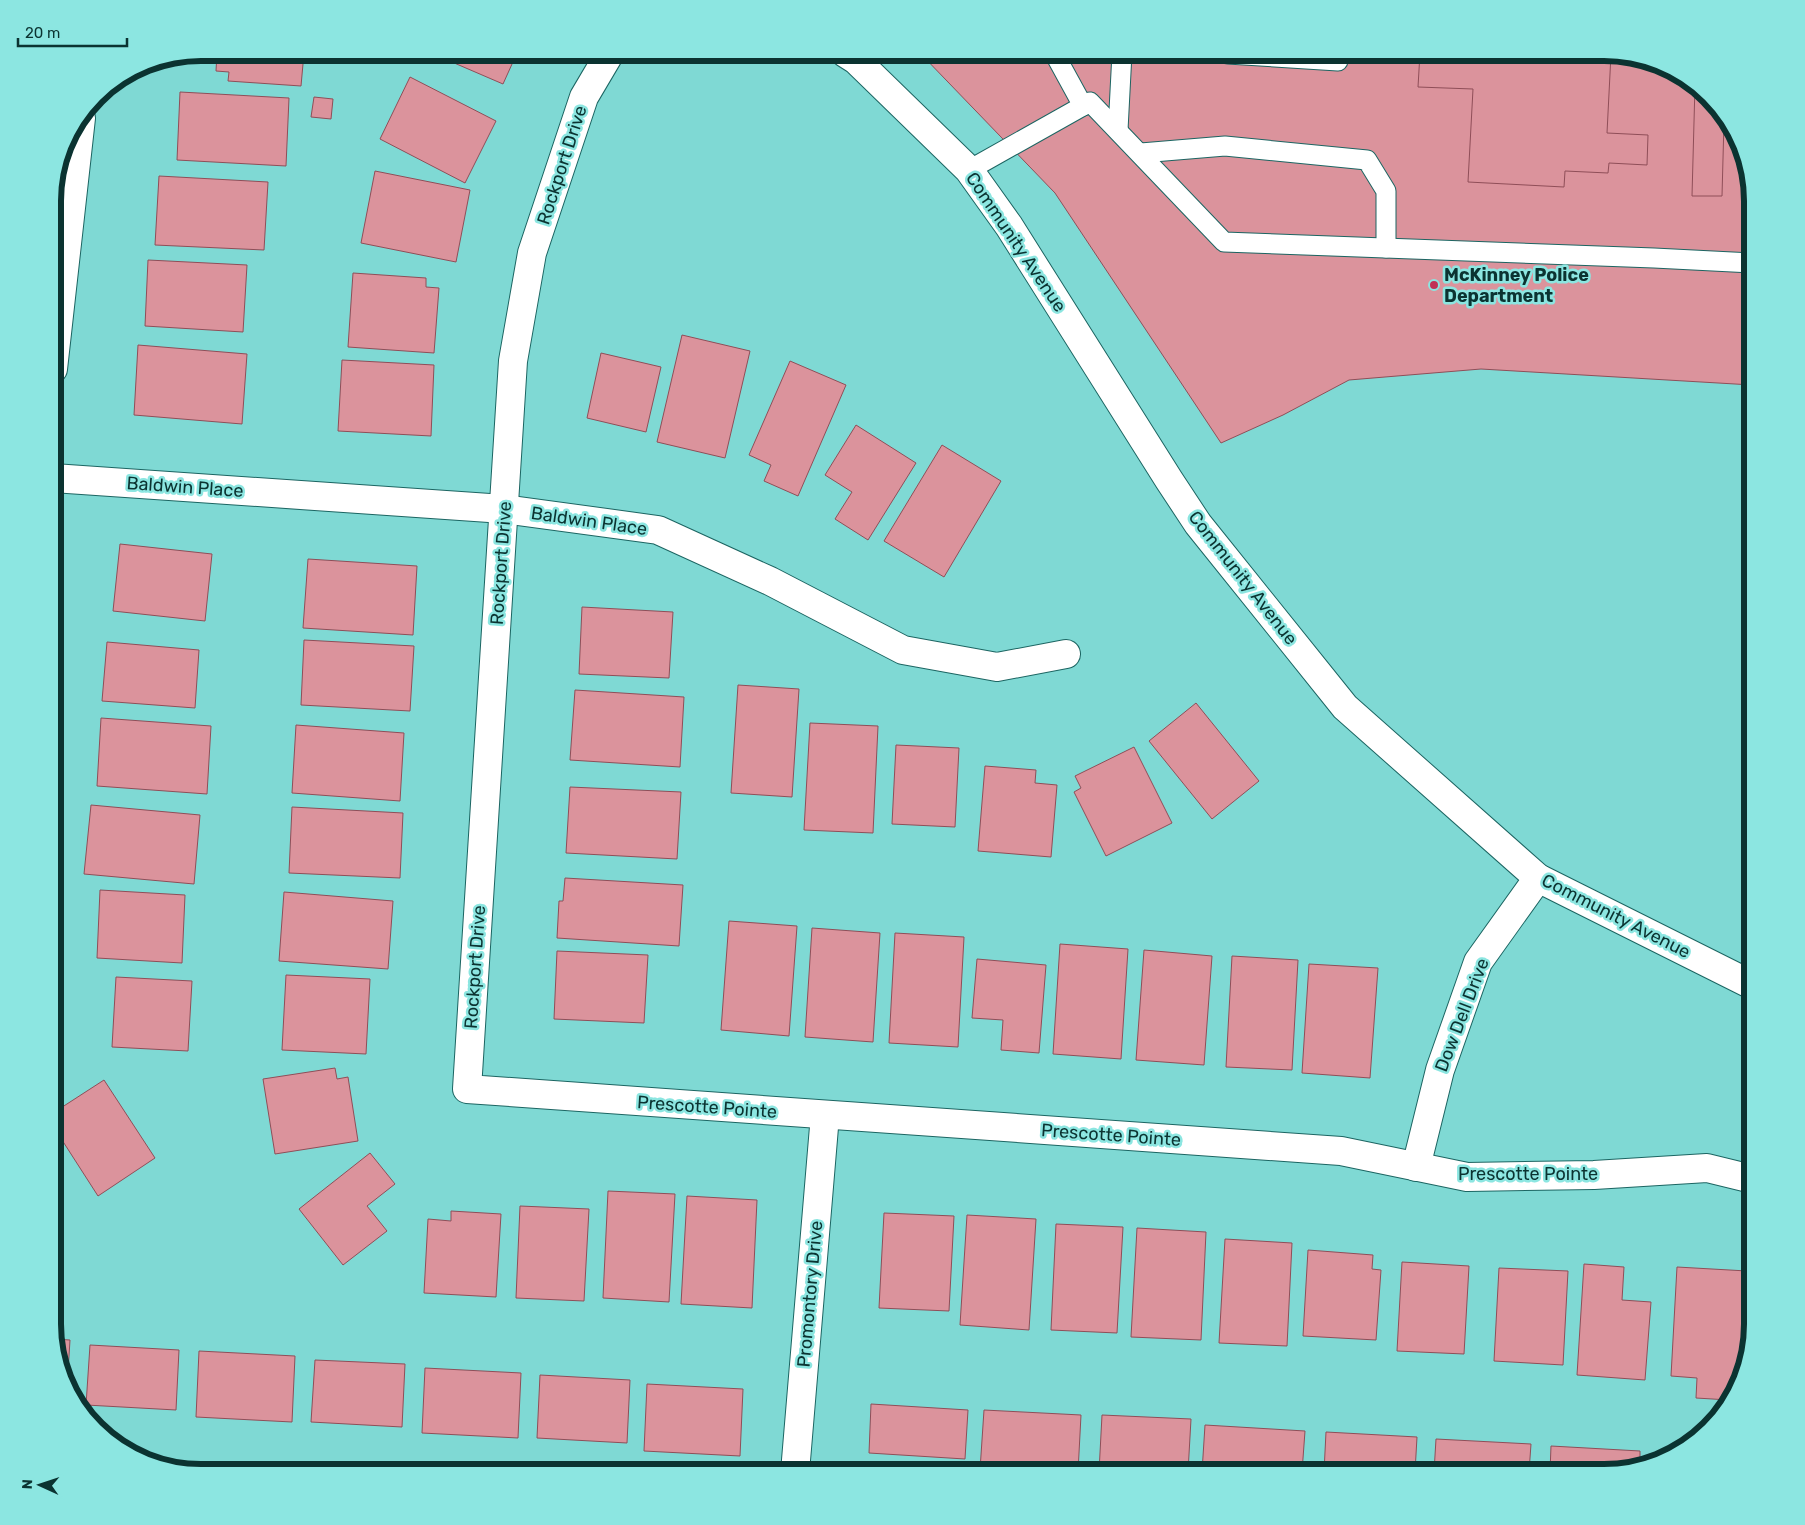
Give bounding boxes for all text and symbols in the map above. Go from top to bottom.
scale bar [18,15,126,47]
text: 20 m [25,24,60,42]
street label: Rockport Drive [532,103,592,227]
street label: Community Avenue [961,168,1071,316]
place label: McKinney Police Department [1444,264,1589,307]
marker: McKinney Police Department [1428,279,1440,291]
street label: Baldwin Place [126,472,244,502]
street label: Rockport Drive [486,500,516,626]
street label: Baldwin Place [530,502,648,540]
street label: Community Avenue [1184,507,1302,649]
street label: Community Avenue [1538,869,1694,963]
street label: Rockport Drive [460,904,490,1030]
street label: Dow Dell Drive [1430,955,1494,1075]
street label: Prescotte Pointe [636,1091,778,1123]
street label: Prescotte Pointe [1040,1119,1182,1151]
street label: Prescotte Pointe [1458,1163,1598,1185]
street label: Promontory Drive [793,1220,827,1368]
north arrow [15,1460,65,1510]
text: N [19,1479,36,1490]

